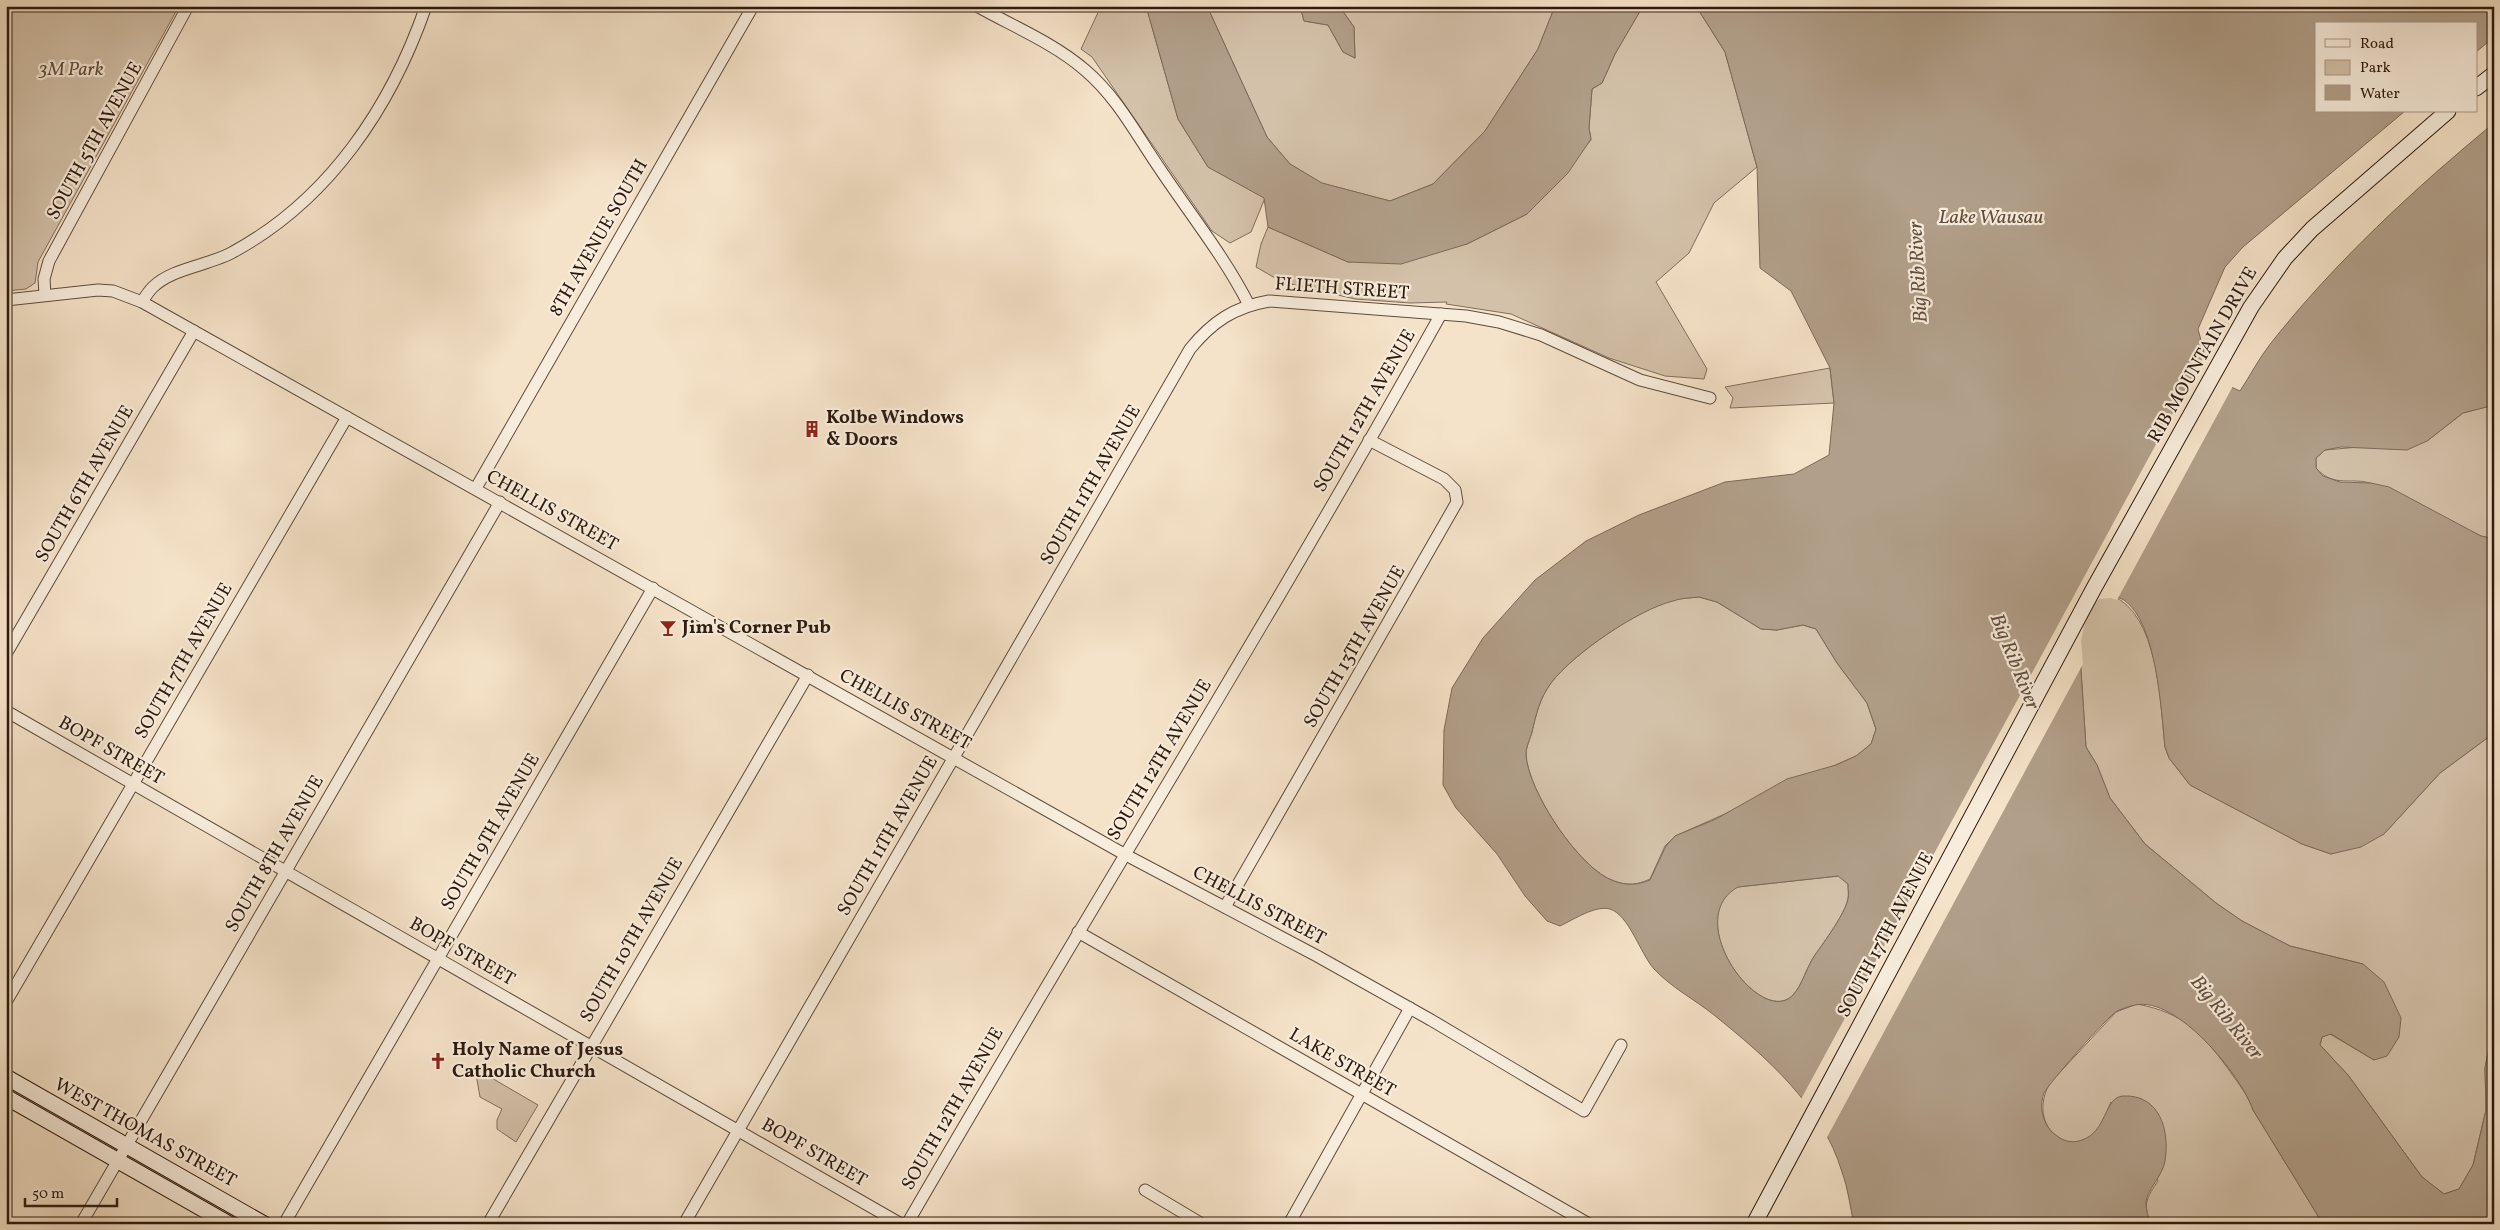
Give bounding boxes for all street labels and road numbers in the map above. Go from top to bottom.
street label: SOUTH 5TH AVENUE [41,57,149,225]
street label: 8TH AVENUE SOUTH [543,155,655,321]
street label: RIB MOUNTAIN DRIVE [2142,262,2264,448]
street label: FLIETH STREET [1274,271,1410,307]
street label: SOUTH 12TH AVENUE [1308,325,1422,497]
street label: SOUTH 11TH AVENUE [1034,400,1148,570]
street label: SOUTH 6TH AVENUE [29,401,141,567]
street label: CHELLIS STREET [481,464,623,558]
street label: SOUTH 13TH AVENUE [1298,561,1412,733]
street label: SOUTH 7TH AVENUE [129,578,239,744]
street label: CHELLIS STREET [834,663,976,757]
street label: SOUTH 12TH AVENUE [1101,674,1219,846]
street label: BOPF STREET [53,710,169,792]
street label: SOUTH 9TH AVENUE [435,748,547,916]
street label: SOUTH 11TH AVENUE [831,751,945,921]
street label: SOUTH 8TH AVENUE [219,771,331,937]
street label: SOUTH 17TH AVENUE [1831,848,1941,1022]
street label: SOUTH 10TH AVENUE [574,853,690,1027]
street label: CHELLIS STREET [1188,860,1330,952]
street label: BOPF STREET [404,911,520,993]
street label: LAKE STREET [1284,1022,1400,1104]
street label: SOUTH 12TH AVENUE [896,1023,1010,1195]
street label: WEST THOMAS STREET [49,1072,241,1194]
street label: BOPF STREET [756,1112,872,1194]

